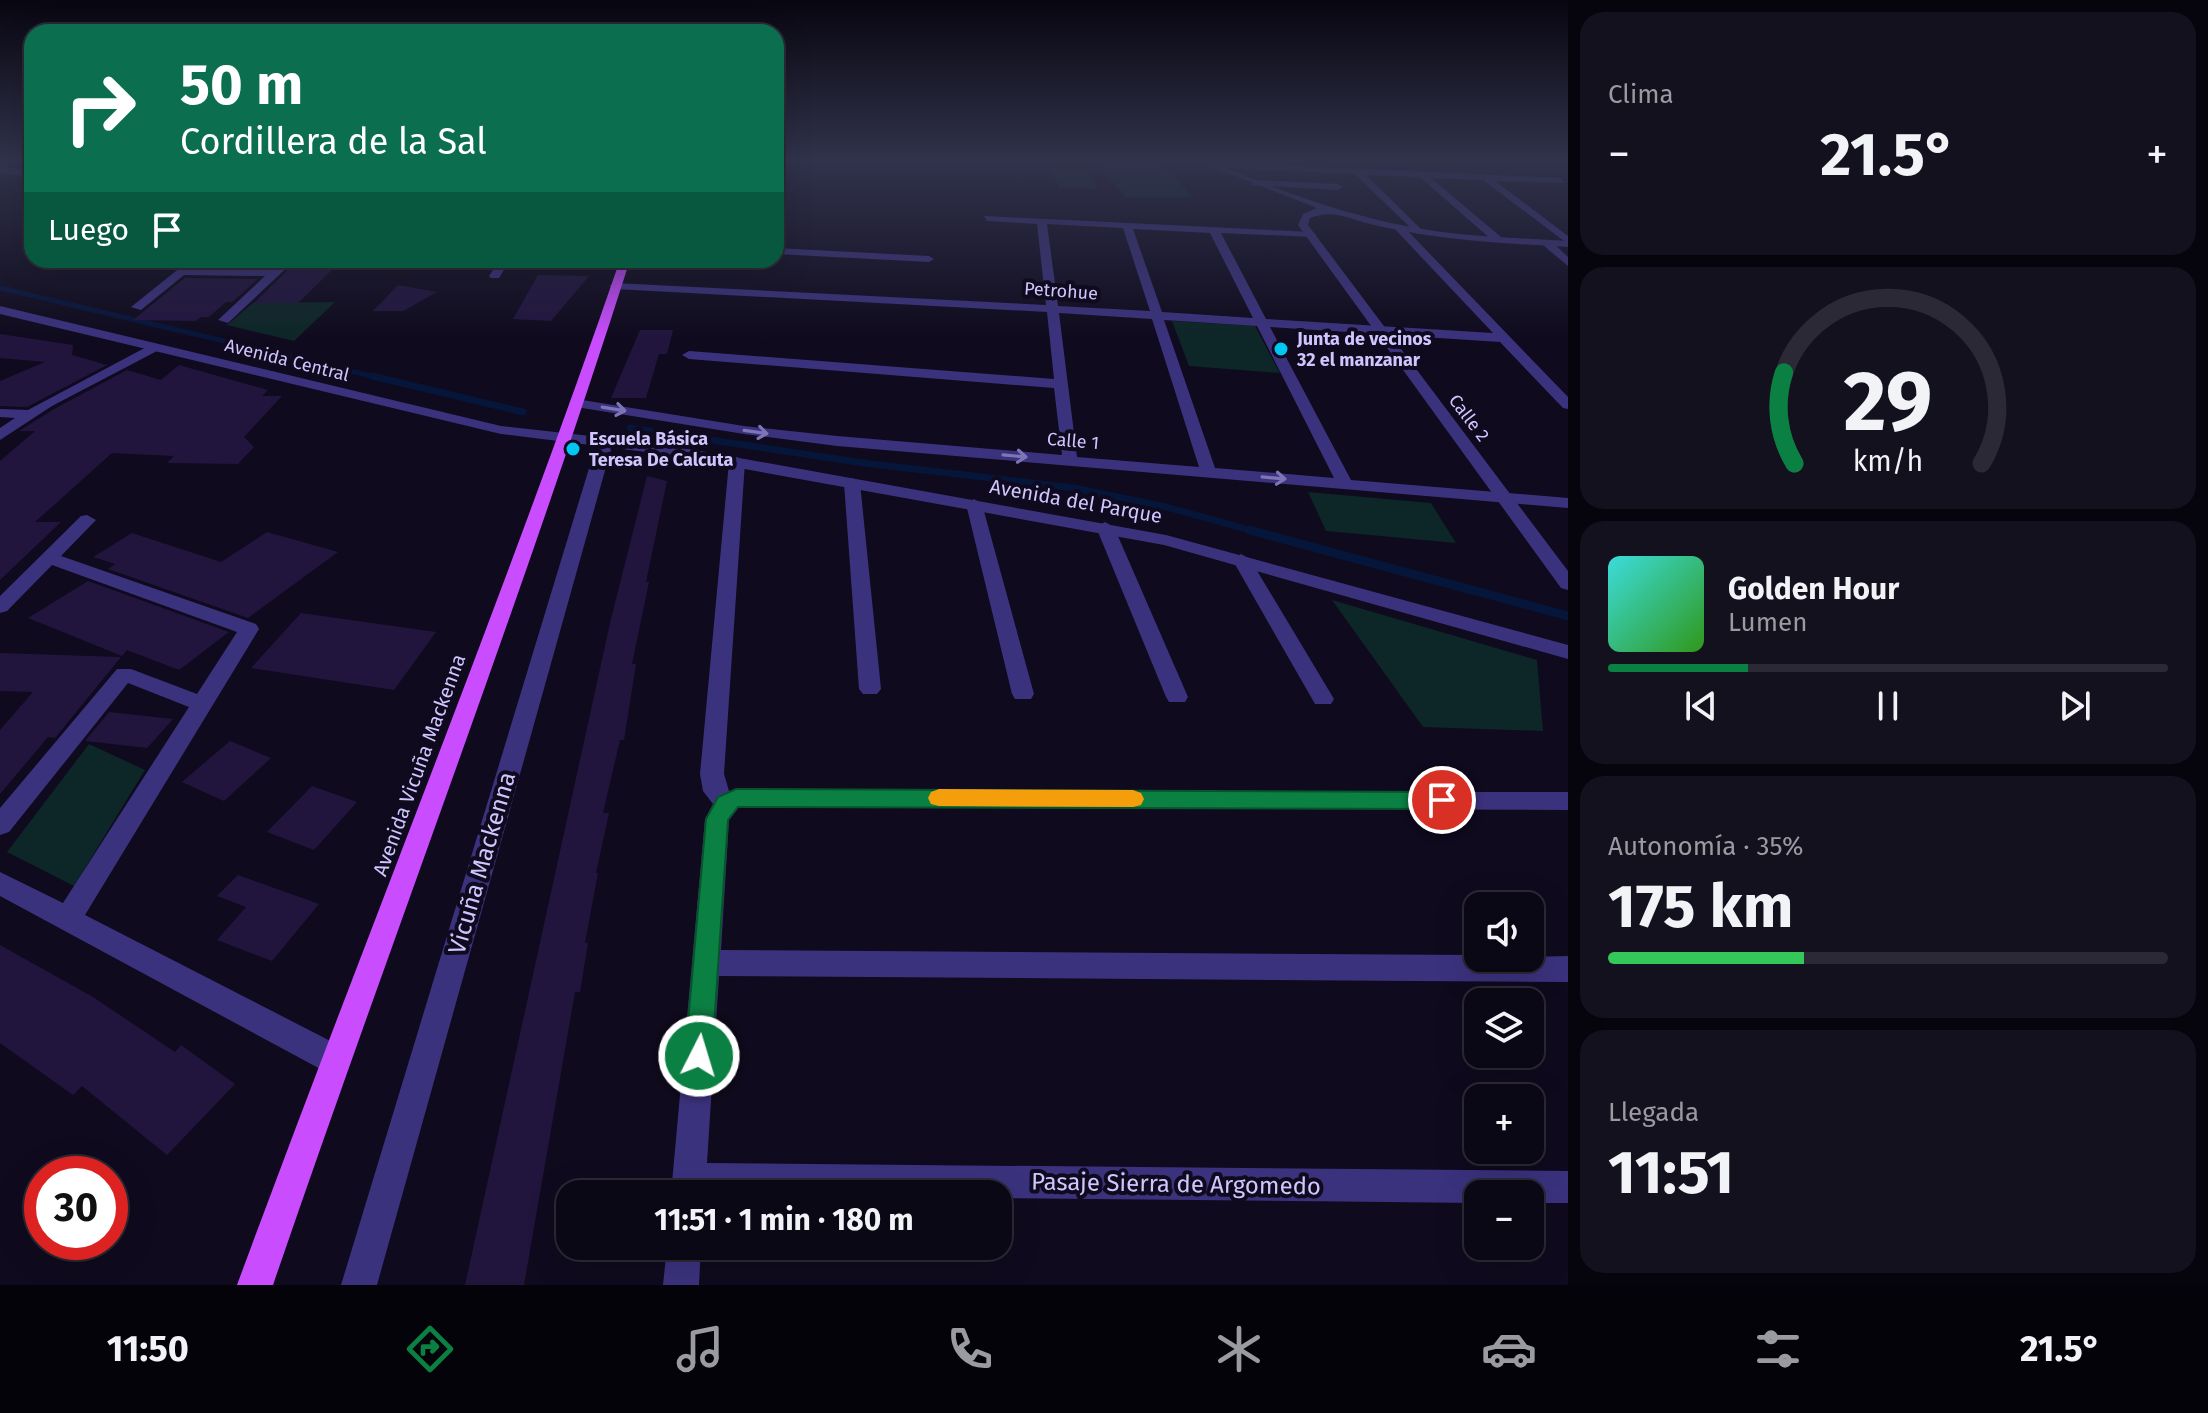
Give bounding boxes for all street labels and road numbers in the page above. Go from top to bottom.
street label: Petrohue [1023,277,1099,305]
street label: Avenida Central [222,334,352,386]
street label: Calle 2 [1444,390,1494,446]
street label: Calle 1 [1046,428,1100,454]
street label: Avenida del Parque [988,474,1164,528]
street label: Avenida Vicuña Mackenna [368,651,470,879]
street label: Vicuña Mackenna [443,769,521,957]
street label: Pasaje Sierra de Argomedo [1031,1167,1321,1201]

